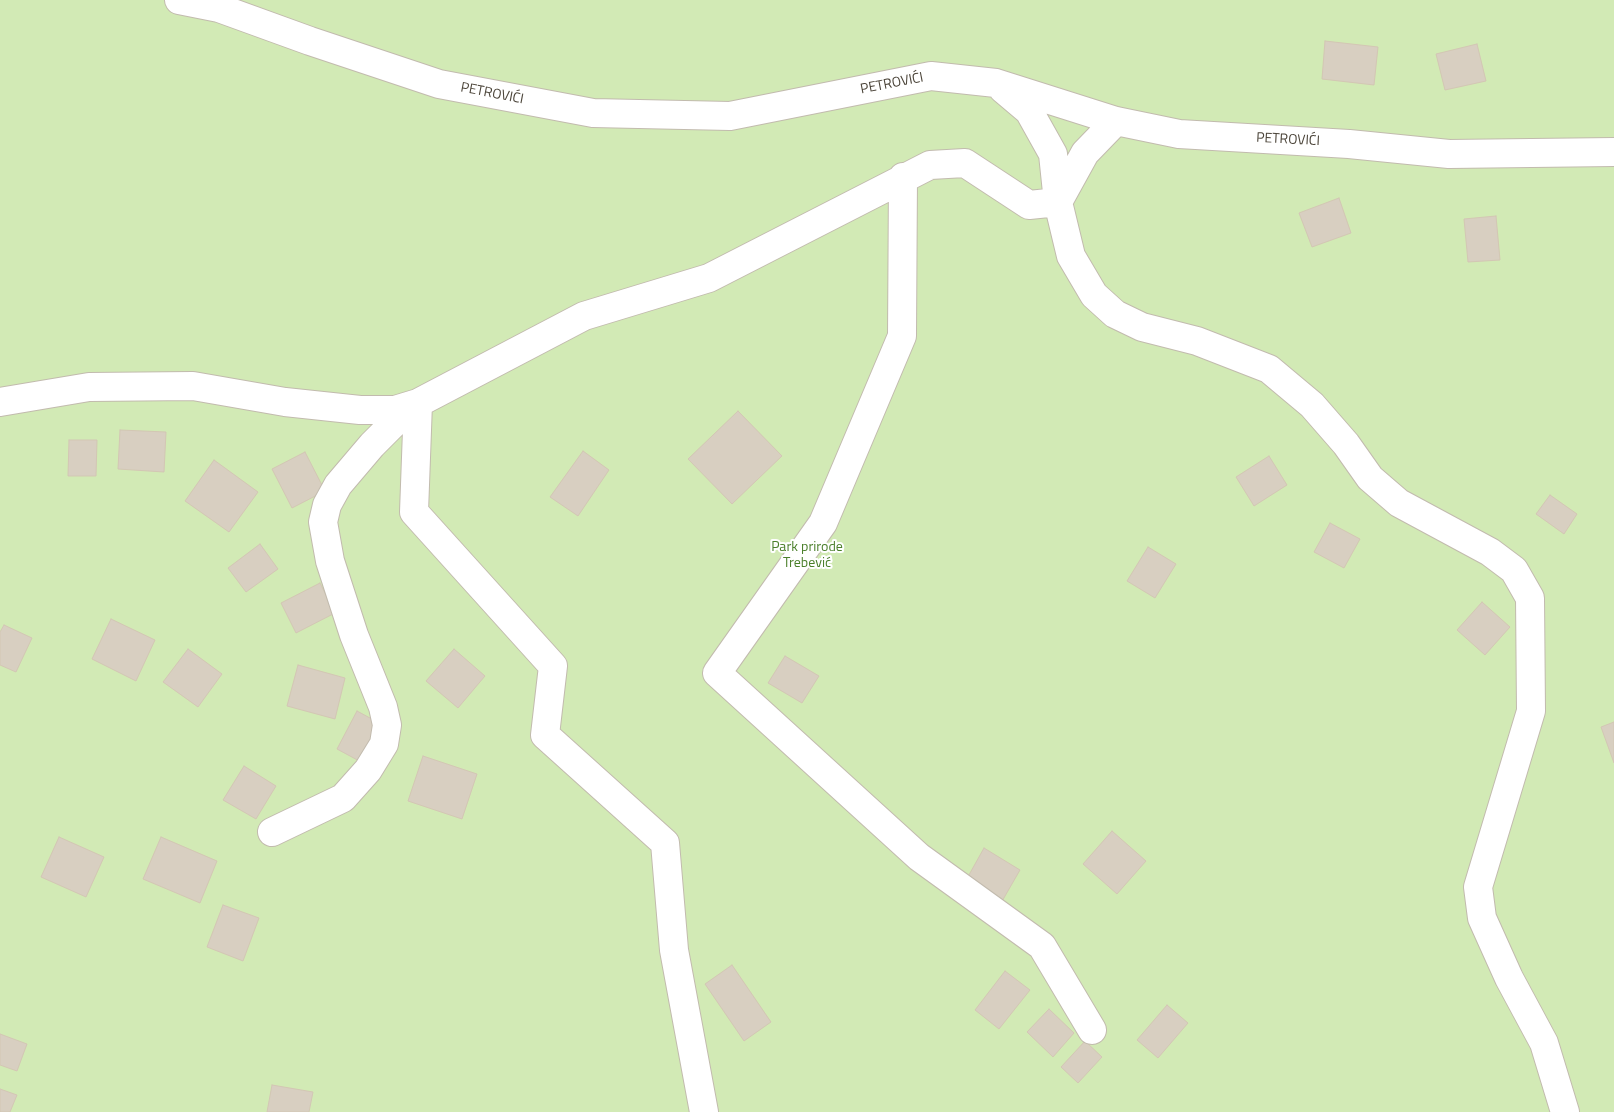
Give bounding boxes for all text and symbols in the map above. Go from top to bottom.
street label: PETROVIĆI [859,70,925,98]
street label: PETROVIĆI [459,80,525,108]
street label: PETROVIĆI [1256,130,1320,150]
park label: Park prirode Trebević [771,540,843,572]

